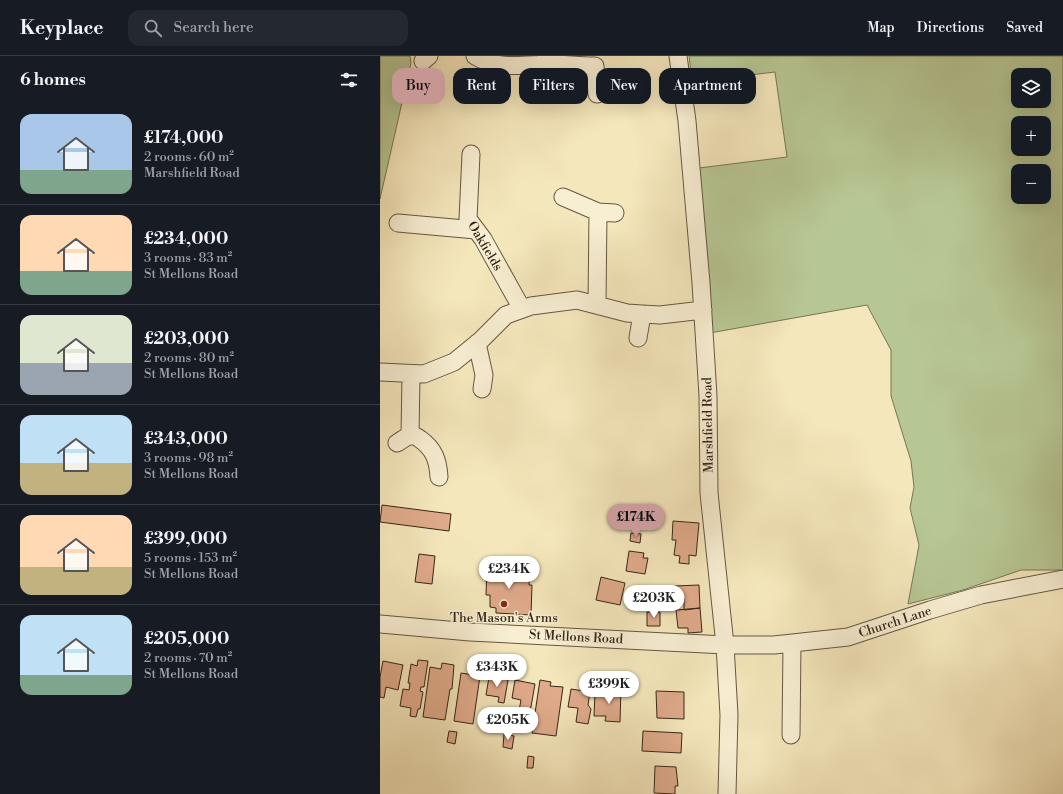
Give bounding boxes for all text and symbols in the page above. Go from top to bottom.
search box [128,10,408,46]
text: Keyplace [20,16,104,40]
icon: search [142,17,164,39]
text: Search here [174,18,254,37]
text: Map [867,19,895,37]
text: Directions [917,19,984,37]
text: Saved [1006,19,1043,37]
chip: Buy [392,68,445,104]
chip: Rent [453,68,511,104]
chip: Filters [519,68,588,104]
chip: New [596,68,651,104]
chip: Apartment [659,68,756,104]
map controls [1011,68,1051,204]
button: layers [1011,68,1051,108]
text: 6 homes [20,69,86,91]
icon: filters [338,69,360,91]
button: + [1011,116,1051,156]
text: £174,000 [144,127,223,149]
icon: home [52,130,100,178]
text: 2 rooms · 60 m² [144,149,234,165]
button: − [1011,164,1051,204]
text: Marshfield Road [144,165,240,181]
street label: Oakfields [464,218,506,274]
text: £234,000 [144,228,228,250]
icon: home [52,231,100,279]
text: 3 rooms · 83 m² [144,250,232,266]
text: St Mellons Road [144,266,238,282]
text: £203,000 [144,328,229,350]
icon: home [52,331,100,379]
text: 2 rooms · 80 m² [144,350,234,366]
text: St Mellons Road [144,366,238,382]
street label: Marshfield Road [699,376,717,473]
text: £343,000 [144,428,228,450]
icon: home [52,431,100,479]
text: 3 rooms · 98 m² [144,450,233,466]
text: St Mellons Road [144,466,238,482]
pin: £174K [608,504,664,538]
text: £174K [617,509,655,525]
text: £399,000 [144,528,227,550]
icon: home [52,531,100,579]
text: 5 rooms · 153 m² [144,550,237,566]
pin: £234K [481,556,537,590]
text: £234K [488,561,530,577]
text: St Mellons Road [144,566,238,582]
pin: £203K [626,585,682,619]
text: £203K [632,590,676,606]
marker: The Mason's Arms [499,599,509,609]
street label: Church Lane [856,603,934,641]
place label: The Mason's Arms [450,610,558,626]
street label: St Mellons Road [529,627,624,647]
text: £205,000 [144,628,229,650]
icon: home [52,631,100,679]
text: 2 rooms · 70 m² [144,650,232,666]
pin: £343K [469,654,525,688]
text: £343K [476,659,518,675]
text: St Mellons Road [144,666,238,682]
pin: £399K [581,671,637,705]
text: £399K [588,676,630,692]
pin: £205K [480,707,536,741]
text: £205K [486,712,530,728]

